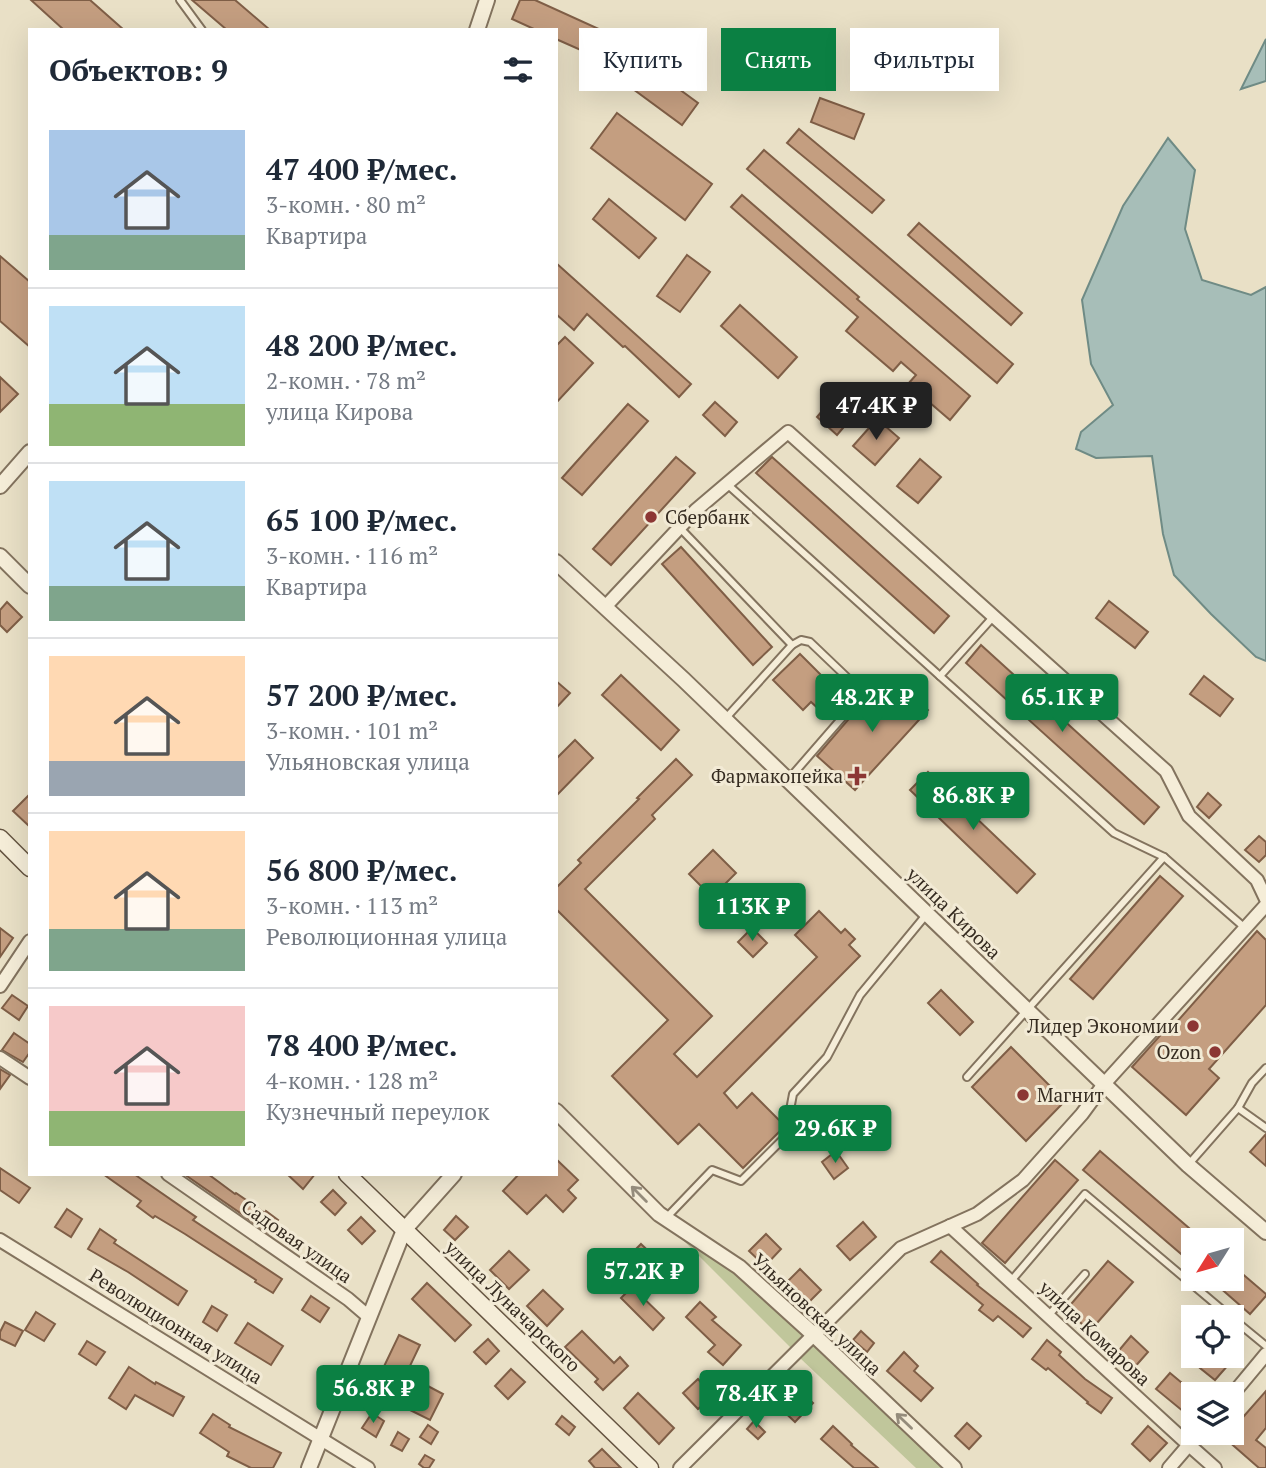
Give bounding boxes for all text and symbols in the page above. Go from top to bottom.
chip: Купить [579,28,707,91]
chip: Снять [721,28,836,91]
chip: Фильтры [850,28,999,91]
text: Объектов: 9 [49,50,228,90]
icon: filters [499,51,537,89]
text: 47 400 ₽/мес. [266,149,458,189]
icon: home [105,158,189,242]
text: 3-комн. · 80 m² [266,189,426,220]
text: Квартира [266,220,367,251]
text: 48 200 ₽/мес. [266,325,458,365]
icon: home [105,334,189,418]
text: 2-комн. · 78 m² [266,365,426,396]
pin: 47.4K ₽ [811,382,941,442]
text: 47.4K ₽ [836,389,916,420]
text: улица Кирова [266,396,413,427]
text: 65 100 ₽/мес. [266,500,458,540]
place label: Сбербанк [665,504,750,529]
icon: home [105,509,189,593]
marker: Сбербанк [643,509,659,525]
text: 3-комн. · 116 m² [266,540,438,571]
text: Квартира [266,571,367,602]
pin: 48.2K ₽ [807,674,937,734]
pin: 65.1K ₽ [997,674,1127,734]
text: 57 200 ₽/мес. [266,675,458,715]
text: 48.2K ₽ [831,681,913,712]
text: 65.1K ₽ [1021,681,1103,712]
icon: home [105,684,189,768]
text: 3-комн. · 101 m² [266,715,438,746]
text: Ульяновская улица [266,746,470,777]
place label: Фармакопейка [711,763,843,788]
marker: Фармакопейка [849,768,865,784]
pin: 86.8K ₽ [908,772,1038,832]
text: 86.8K ₽ [932,779,1014,810]
text: 56 800 ₽/мес. [266,850,458,890]
icon: home [105,859,189,943]
street label: улица Кирова [901,861,1007,964]
pin: 113K ₽ [695,884,809,943]
text: 3-комн. · 113 m² [266,890,438,921]
text: 113K ₽ [715,890,789,921]
text: Революционная улица [266,921,507,952]
place label: Лидер Экономии [1026,1013,1179,1038]
marker: Лидер Экономии [1185,1018,1201,1034]
text: 78 400 ₽/мес. [266,1025,458,1065]
icon: home [105,1034,189,1118]
place label: Ozon [1156,1039,1201,1064]
marker: Ozon [1207,1044,1223,1060]
text: 4-комн. · 128 m² [266,1065,438,1096]
place label: Магнит [1037,1082,1104,1107]
marker: Магнит [1015,1087,1031,1103]
text: Кузнечный переулок [266,1096,489,1127]
pin: 29.6K ₽ [770,1106,900,1165]
text: 29.6K ₽ [794,1112,876,1143]
one-way arrow [631,1186,648,1203]
street label: Садовая улица [237,1193,358,1288]
north arrow [1181,1228,1244,1292]
map controls [1181,1228,1244,1445]
street label: улица Луначарского [439,1234,587,1377]
street label: Ульяновская улица [747,1247,888,1380]
pin: 57.2K ₽ [578,1248,708,1308]
text: 57.2K ₽ [603,1255,683,1286]
street label: Революционная улица [85,1262,268,1389]
street label: улица Комарова [1034,1274,1157,1391]
button: locate [1181,1305,1244,1368]
pin: 56.8K ₽ [308,1366,438,1425]
pin: 78.4K ₽ [691,1370,821,1430]
text: 56.8K ₽ [332,1372,414,1403]
text: 78.4K ₽ [715,1377,797,1408]
button: layers [1181,1382,1244,1445]
one-way arrow [895,1413,913,1429]

